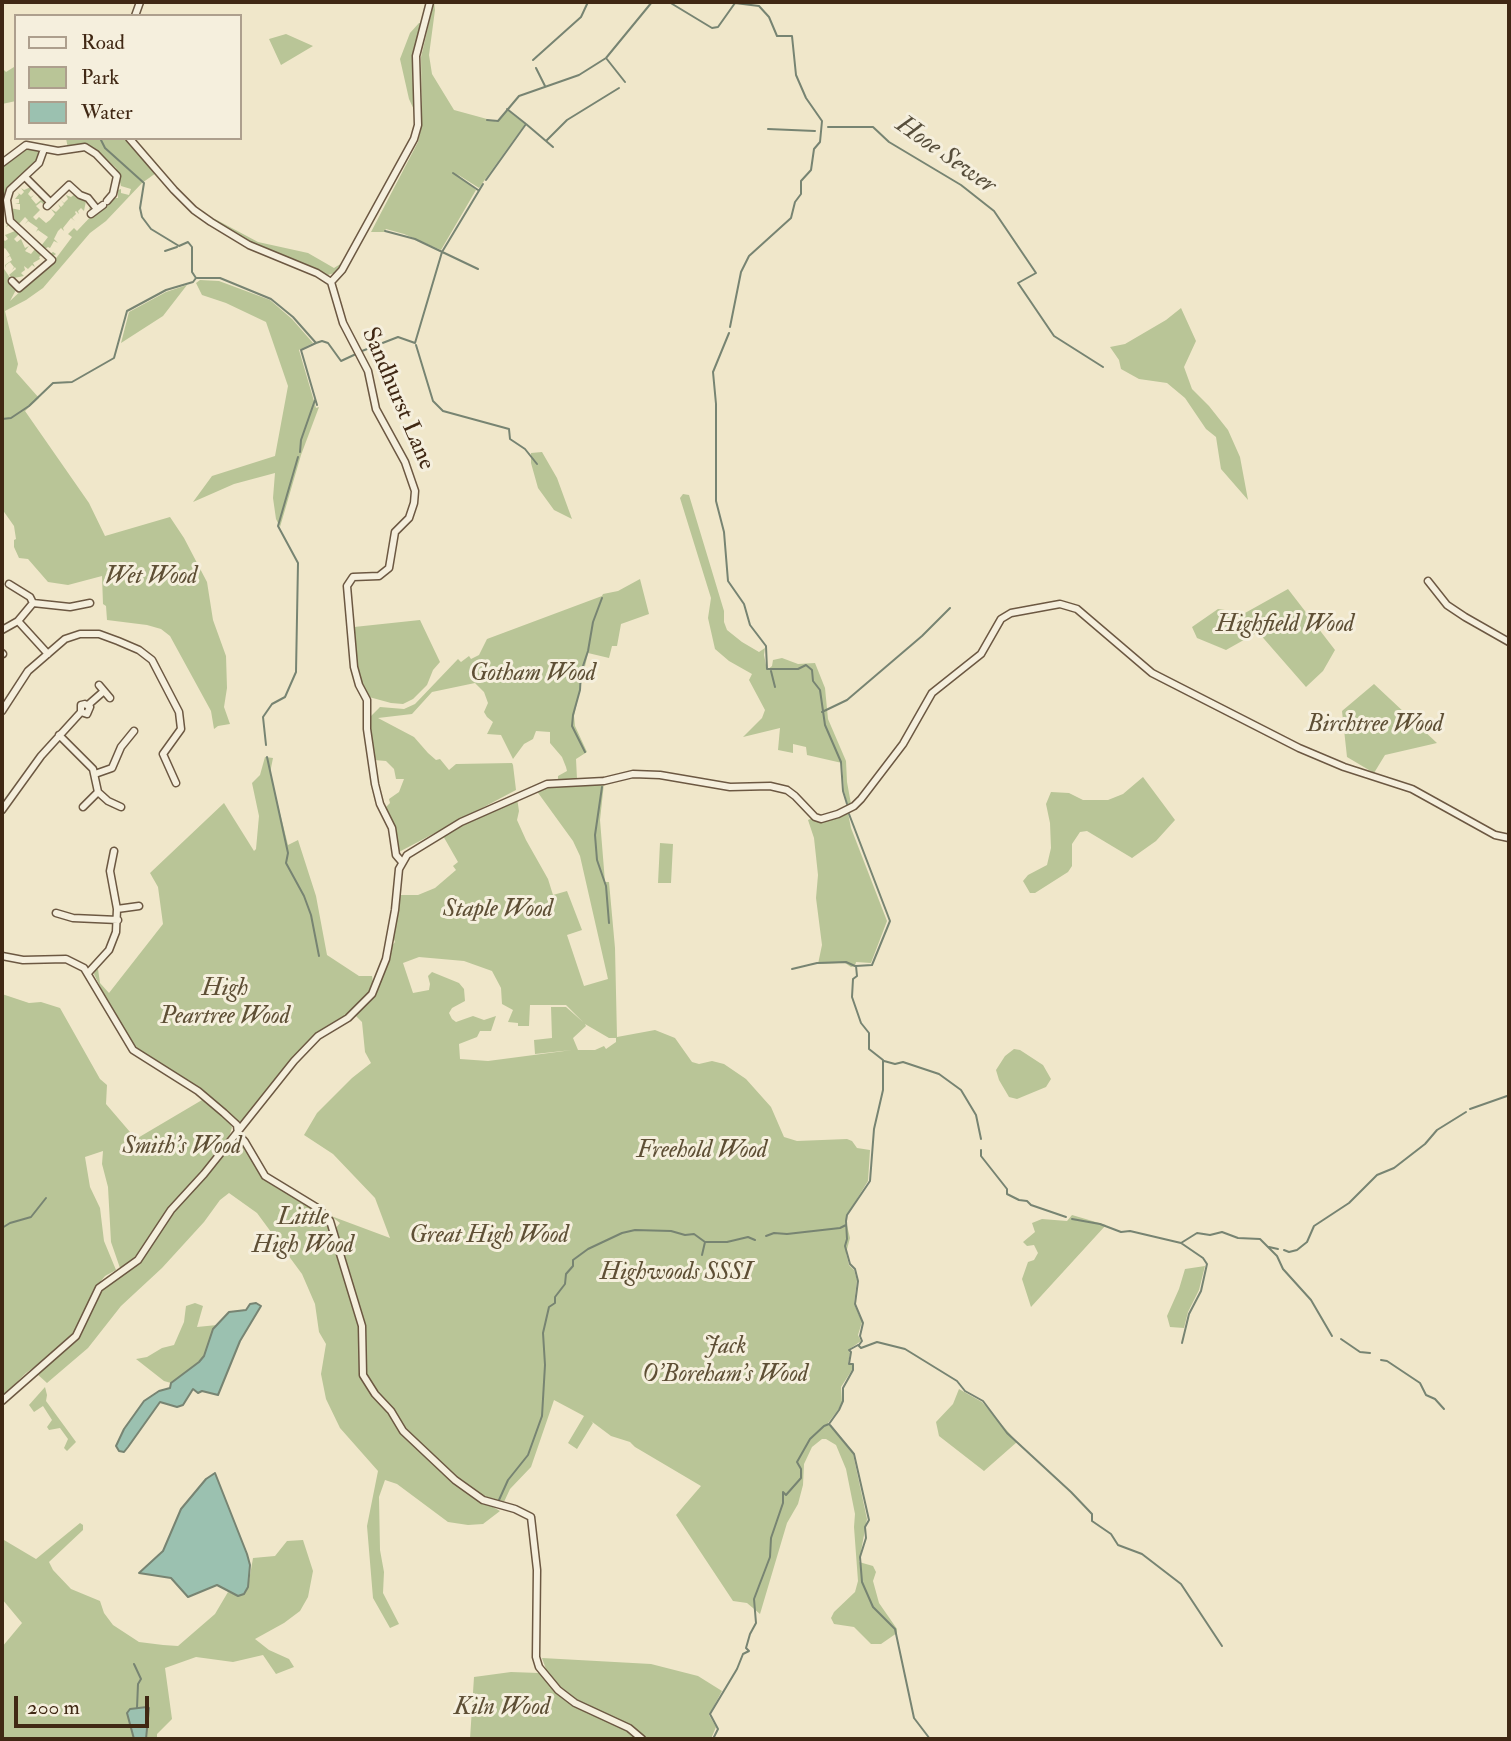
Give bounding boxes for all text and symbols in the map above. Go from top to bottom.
legend [14,14,242,140]
text: Road [81,29,125,56]
text: Park [81,64,119,91]
text: Water [81,99,133,126]
water label: Hooe Sewer [889,110,1001,202]
street label: Sandhurst Lane [354,323,440,475]
park label: Wet Wood [105,564,197,592]
park label: Highfield Wood [1216,612,1354,640]
park label: Gotham Wood [470,661,596,689]
park label: Birchtree Wood [1307,712,1443,740]
park label: Staple Wood [443,897,553,925]
park label: High Peartree Wood [160,976,290,1032]
park label: Smith's Wood [123,1134,241,1162]
park label: Freehold Wood [637,1138,767,1166]
park label: Little High Wood [252,1205,354,1261]
park label: Great High Wood [409,1223,569,1251]
park label: Highwoods SSSI [600,1260,752,1288]
park label: Jack O'Boreham's Wood [642,1334,808,1390]
scale bar [18,1682,152,1726]
text: 200 m [27,1694,80,1721]
park label: Kiln Wood [454,1695,550,1723]

